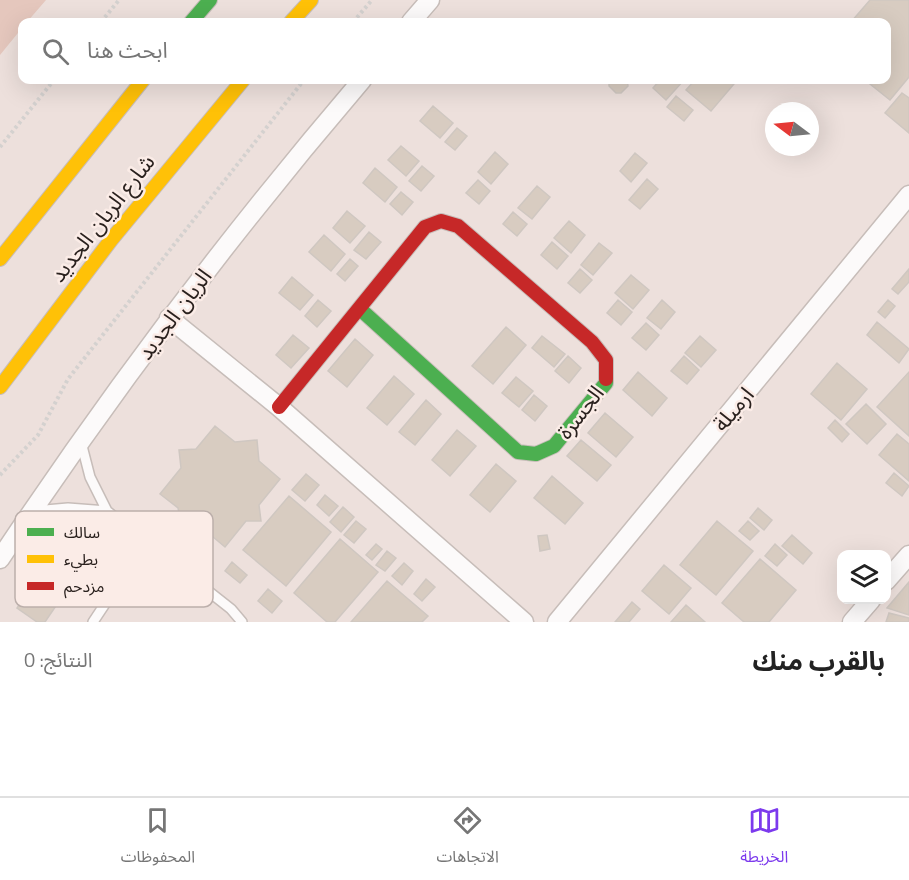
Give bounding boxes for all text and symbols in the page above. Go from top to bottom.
search box [18,18,891,84]
text: ابحث هنا [87,33,168,67]
icon: search [39,35,72,68]
north arrow [765,102,819,156]
street label: شارع الريان الجديد [41,147,163,289]
street label: الريان الجديد [128,261,220,367]
street label: الجسرة [548,378,612,446]
street label: ارميلة [704,379,762,439]
legend [15,511,213,607]
text: سالك [64,520,100,544]
text: بطيء [64,547,98,572]
map controls [837,550,891,604]
button: layers [837,550,891,604]
text: مزدحم [64,574,104,599]
text: بالقرب منك [753,641,885,680]
text: النتائج: 0 [24,644,92,675]
tab: المحفوظات [121,804,195,874]
tab: الاتجاهات [436,804,499,874]
tab: الخريطة [740,804,788,874]

